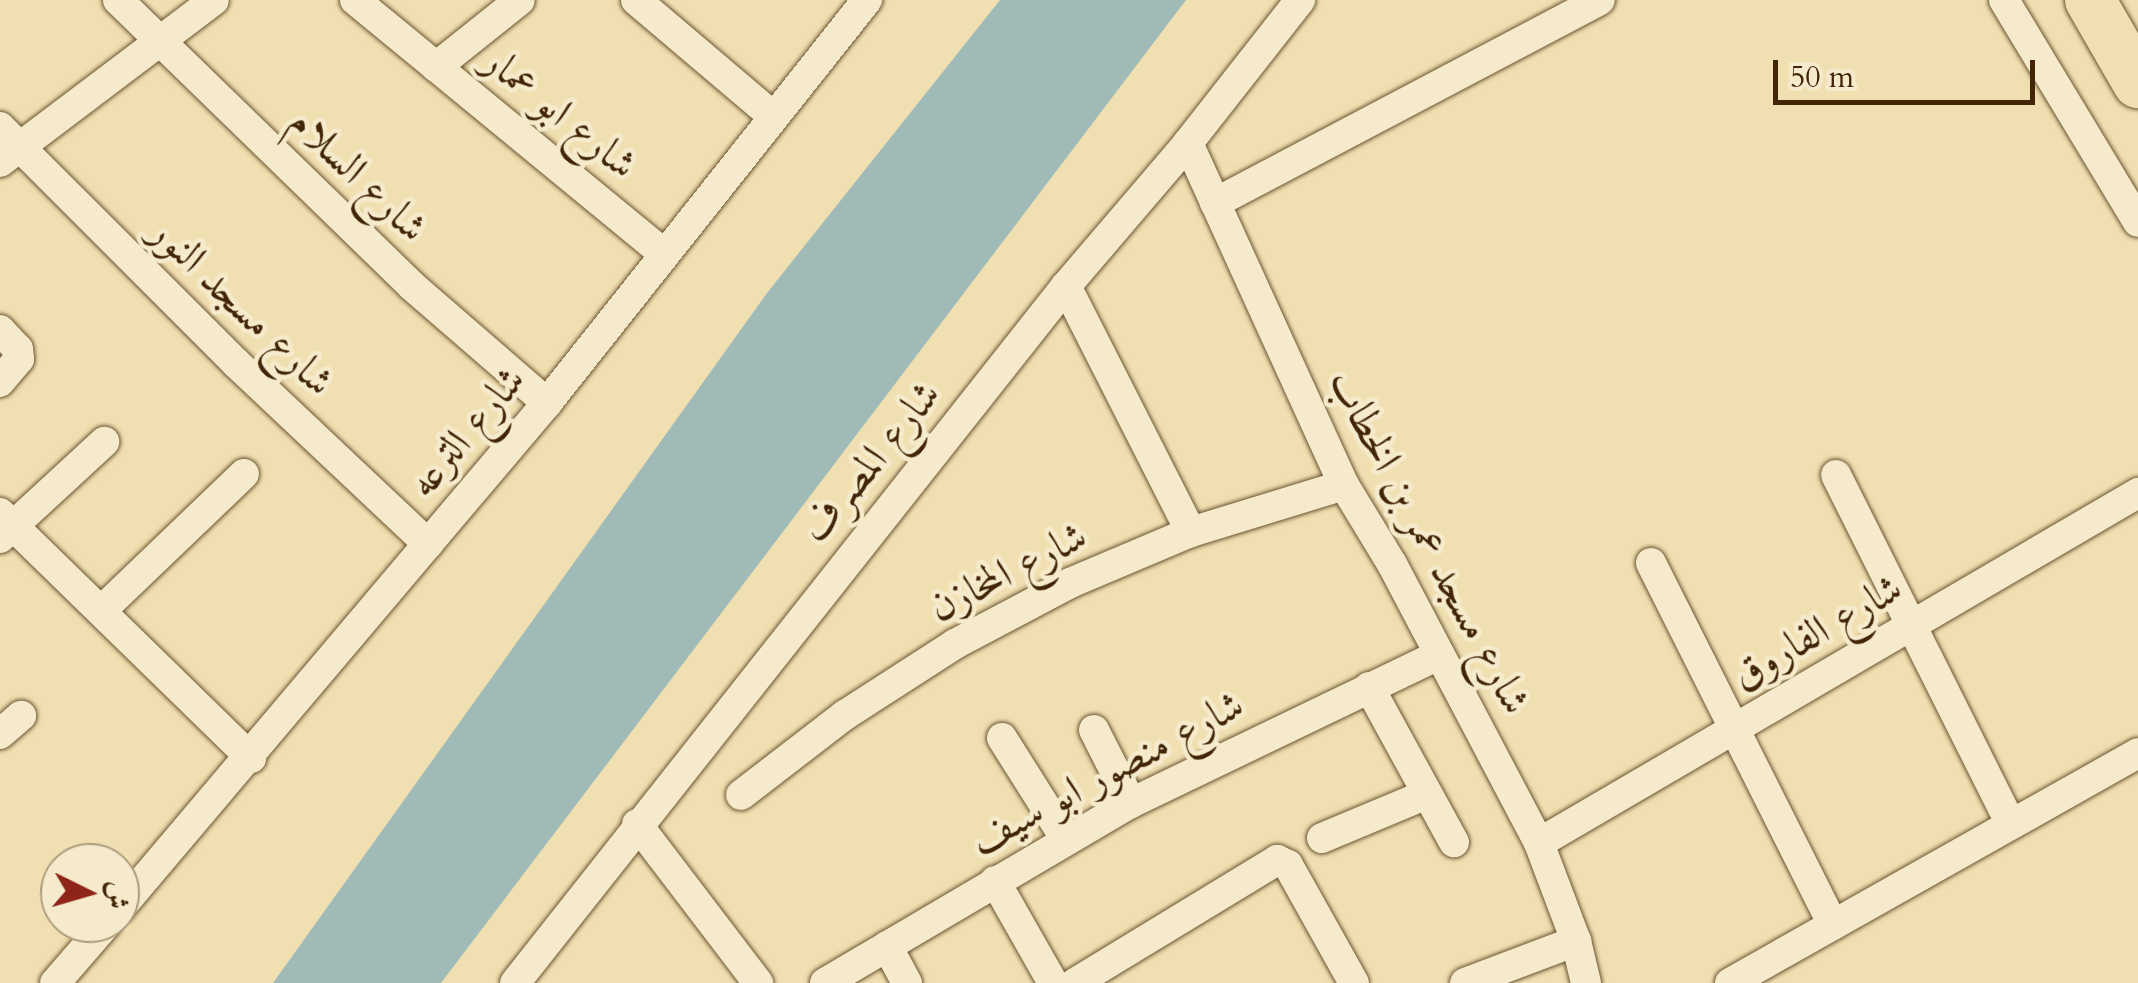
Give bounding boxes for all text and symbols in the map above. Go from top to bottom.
street label: شارع ابو عمار [473,36,647,190]
scale bar [1778,40,2040,102]
text: 50 m [1790,57,1854,98]
street label: شارع السلام [278,97,438,253]
street label: شارع مسجد النور [140,207,344,407]
street label: شارع الترعه [398,356,536,508]
street label: شارع مسجد عمر بن الخطاب [1317,361,1541,723]
street label: شارع المصرف [790,371,952,553]
street label: شارع المخازن [921,511,1095,633]
street label: شارع الفاروق [1723,563,1911,701]
street label: شارع منصور ابو سيف [961,680,1253,866]
north arrow [40,843,140,943]
text: ش [98,880,138,911]

